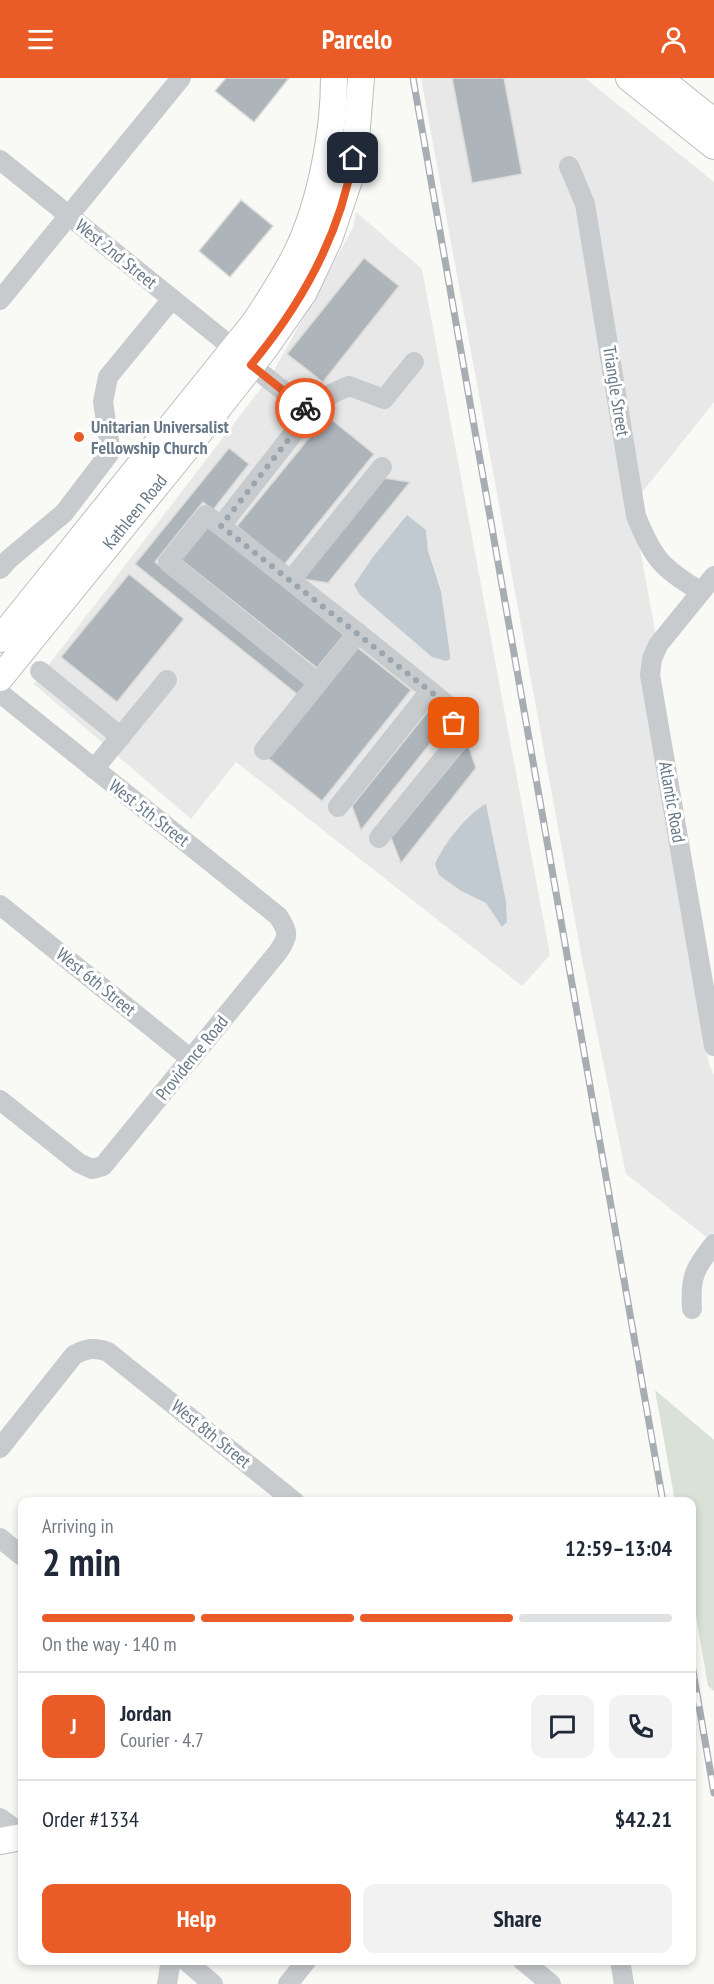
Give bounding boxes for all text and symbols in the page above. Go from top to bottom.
text: Parcelo [322,22,392,56]
icon: menu [24,23,57,56]
icon: person [657,23,690,56]
pin [327,132,378,183]
icon: home [336,141,369,174]
street label: West 2nd Street [71,214,162,294]
street label: Triangle Street [598,344,635,438]
courier [275,378,335,438]
icon: bike [289,392,322,425]
place label: Unitarian Universalist Fellowship Church [91,415,230,459]
marker: Unitarian Universalist Fellowship Church [72,430,86,444]
street label: Kathleen Road [97,470,172,554]
pin [428,697,479,748]
icon: bag [437,706,470,739]
street label: Atlantic Road [654,760,691,844]
street label: West 5th Street [104,774,194,851]
street label: West 6th Street [52,943,141,1021]
street label: Providence Road [151,1011,233,1105]
street label: West 8th Street [167,1395,256,1473]
text: Arriving in [42,1513,114,1539]
text: 12:59–13:04 [565,1534,672,1562]
text: 2 min [42,1536,121,1587]
text: On the way · 140 m [42,1631,177,1657]
button: chat [531,1695,594,1758]
button: phone [609,1695,672,1758]
text: Jordan [120,1699,171,1727]
text: J [70,1712,77,1740]
text: Courier · 4.7 [120,1727,204,1753]
text: Order #1334 [42,1805,139,1833]
text: $42.21 [615,1805,672,1833]
button: Help [42,1884,351,1953]
button: Share [363,1884,672,1953]

